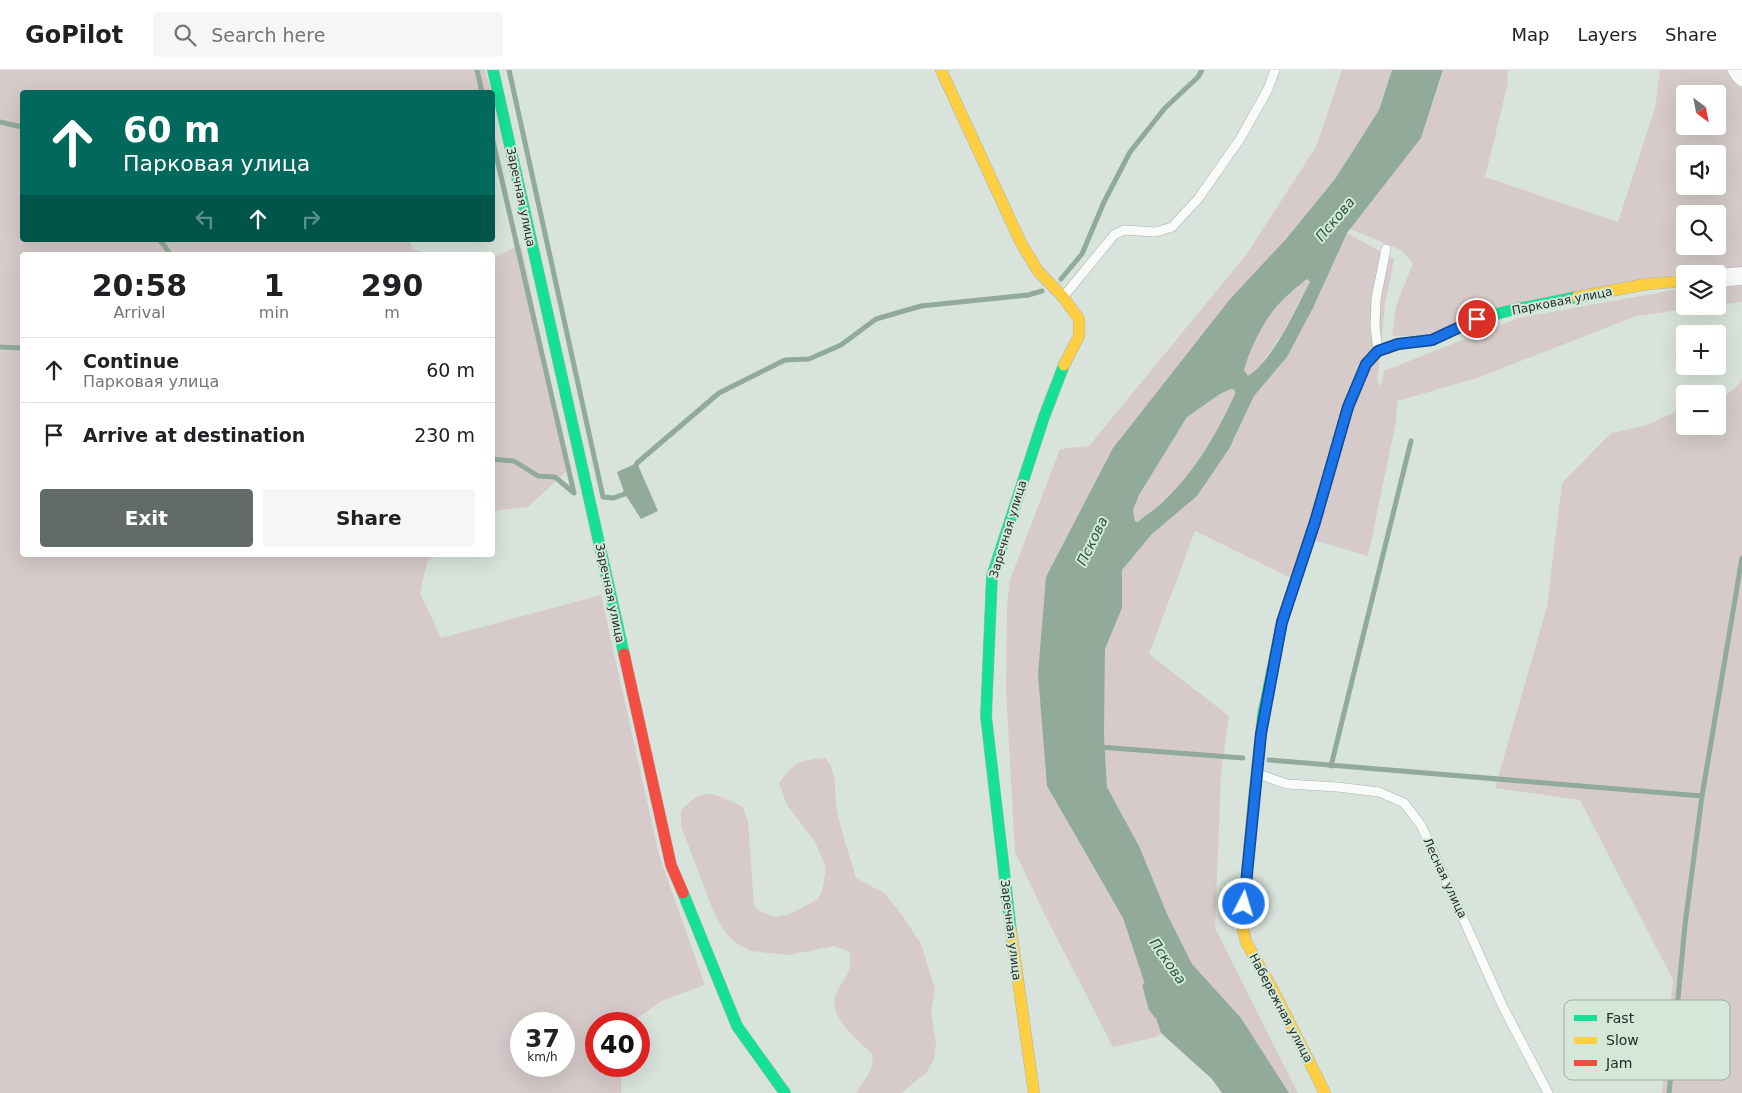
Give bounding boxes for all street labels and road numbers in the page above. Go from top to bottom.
street label: Заречная улица [504,146,538,248]
street label: Парковая улица [1511,284,1613,318]
street label: Заречная улица [986,478,1030,580]
street label: Заречная улица [593,542,627,644]
street label: Лесная улица [1420,835,1470,921]
street label: Заречная улица [998,879,1024,981]
street label: Набережная улица [1246,951,1316,1065]

